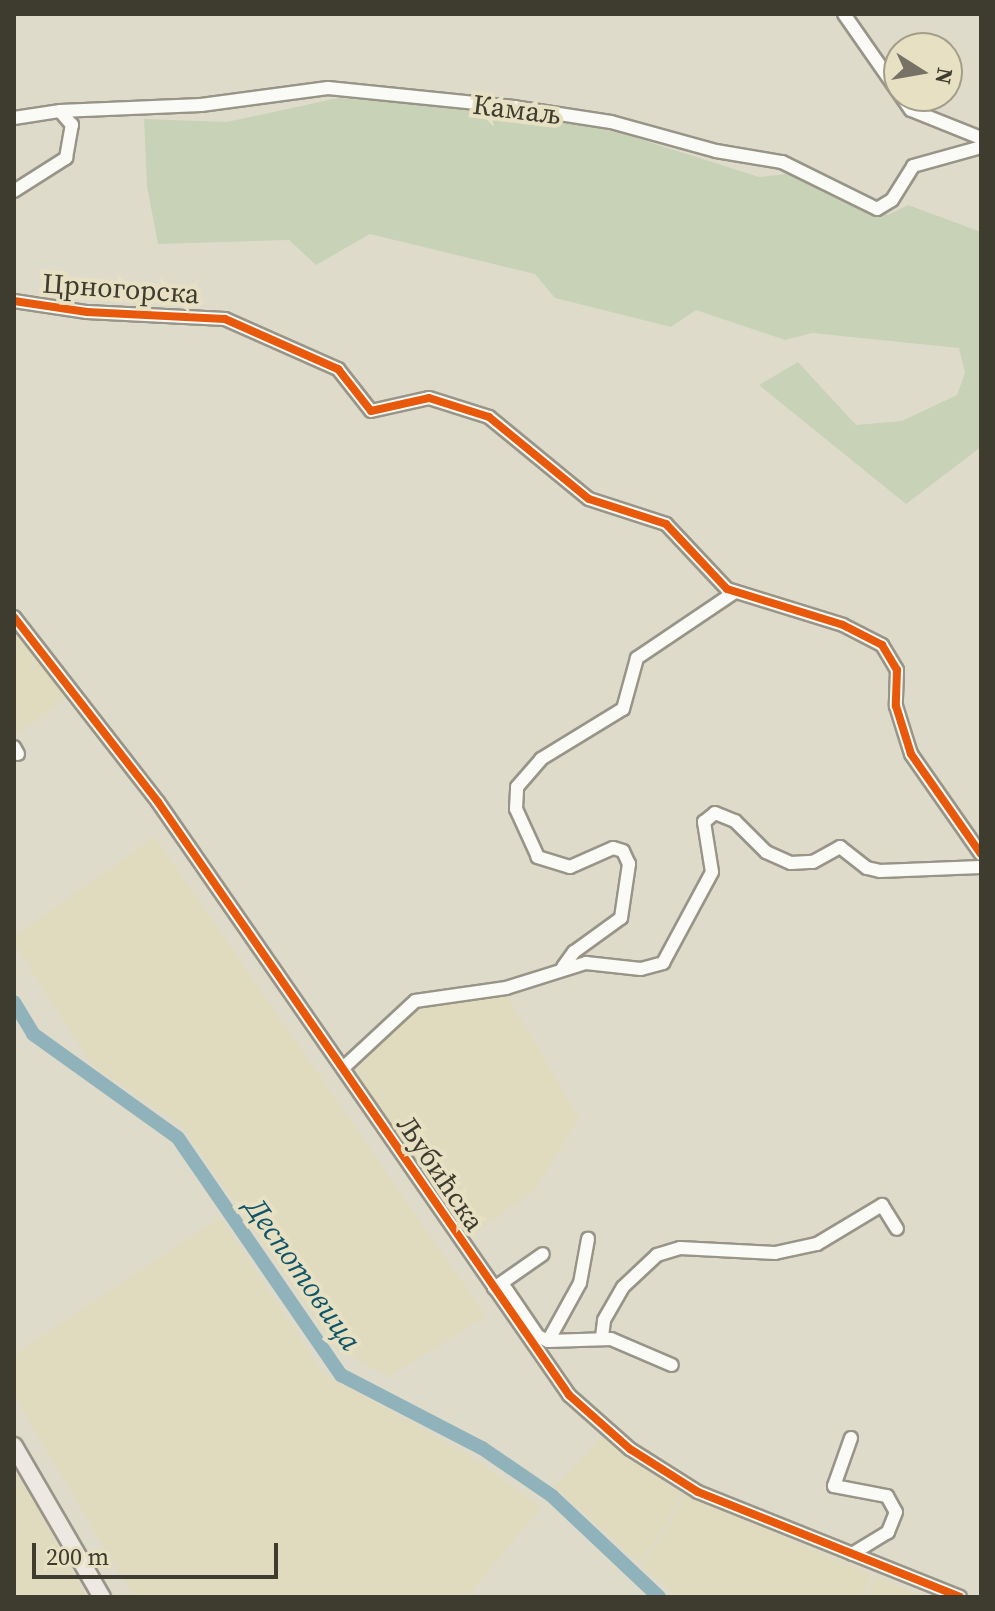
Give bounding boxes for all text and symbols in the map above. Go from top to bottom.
north arrow [883,32,963,112]
text: N [928,65,961,87]
street label: Камаљ [471,87,563,131]
street label: Црногорска [41,266,201,310]
street label: Љубићска [390,1109,492,1237]
water label: Деспотовица [237,1191,369,1357]
scale bar [36,1527,282,1577]
text: 200 m [46,1540,109,1573]

